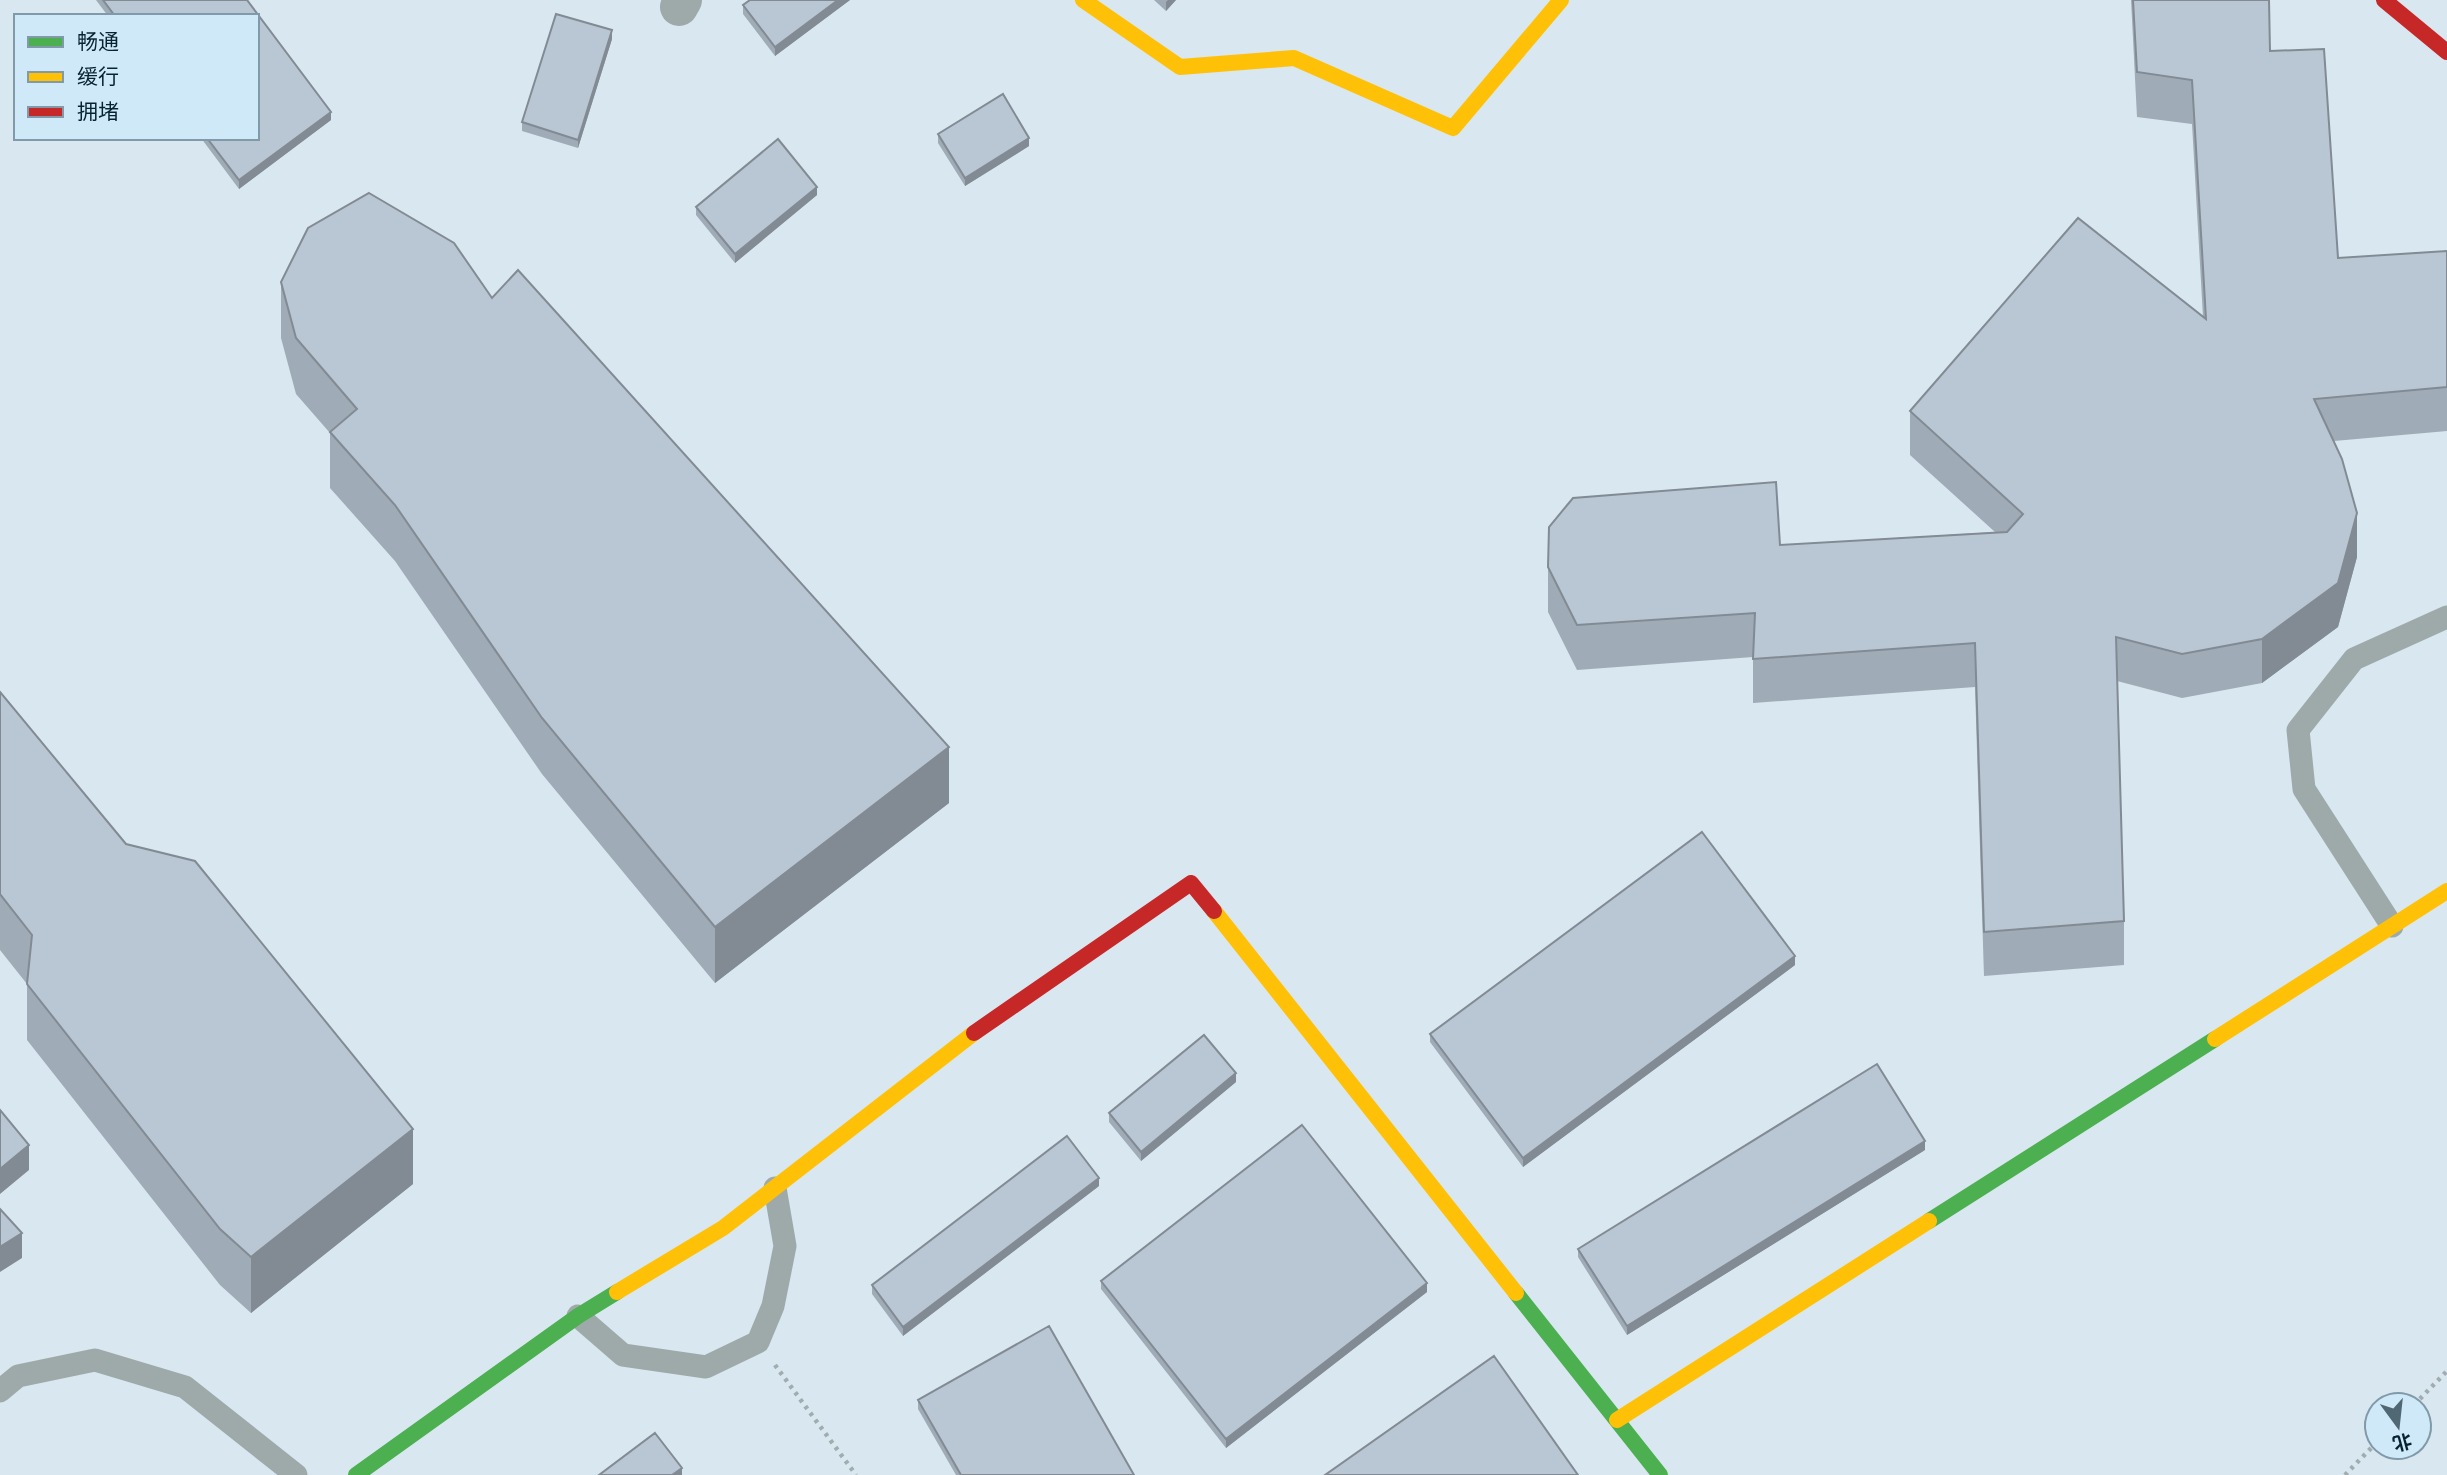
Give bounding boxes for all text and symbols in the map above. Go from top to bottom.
legend [14,14,259,140]
text: 畅通 [77,27,119,55]
text: 缓行 [77,62,119,90]
text: 拥堵 [77,97,119,125]
north arrow [2363,1391,2433,1461]
text: 北 [2390,1427,2415,1457]

